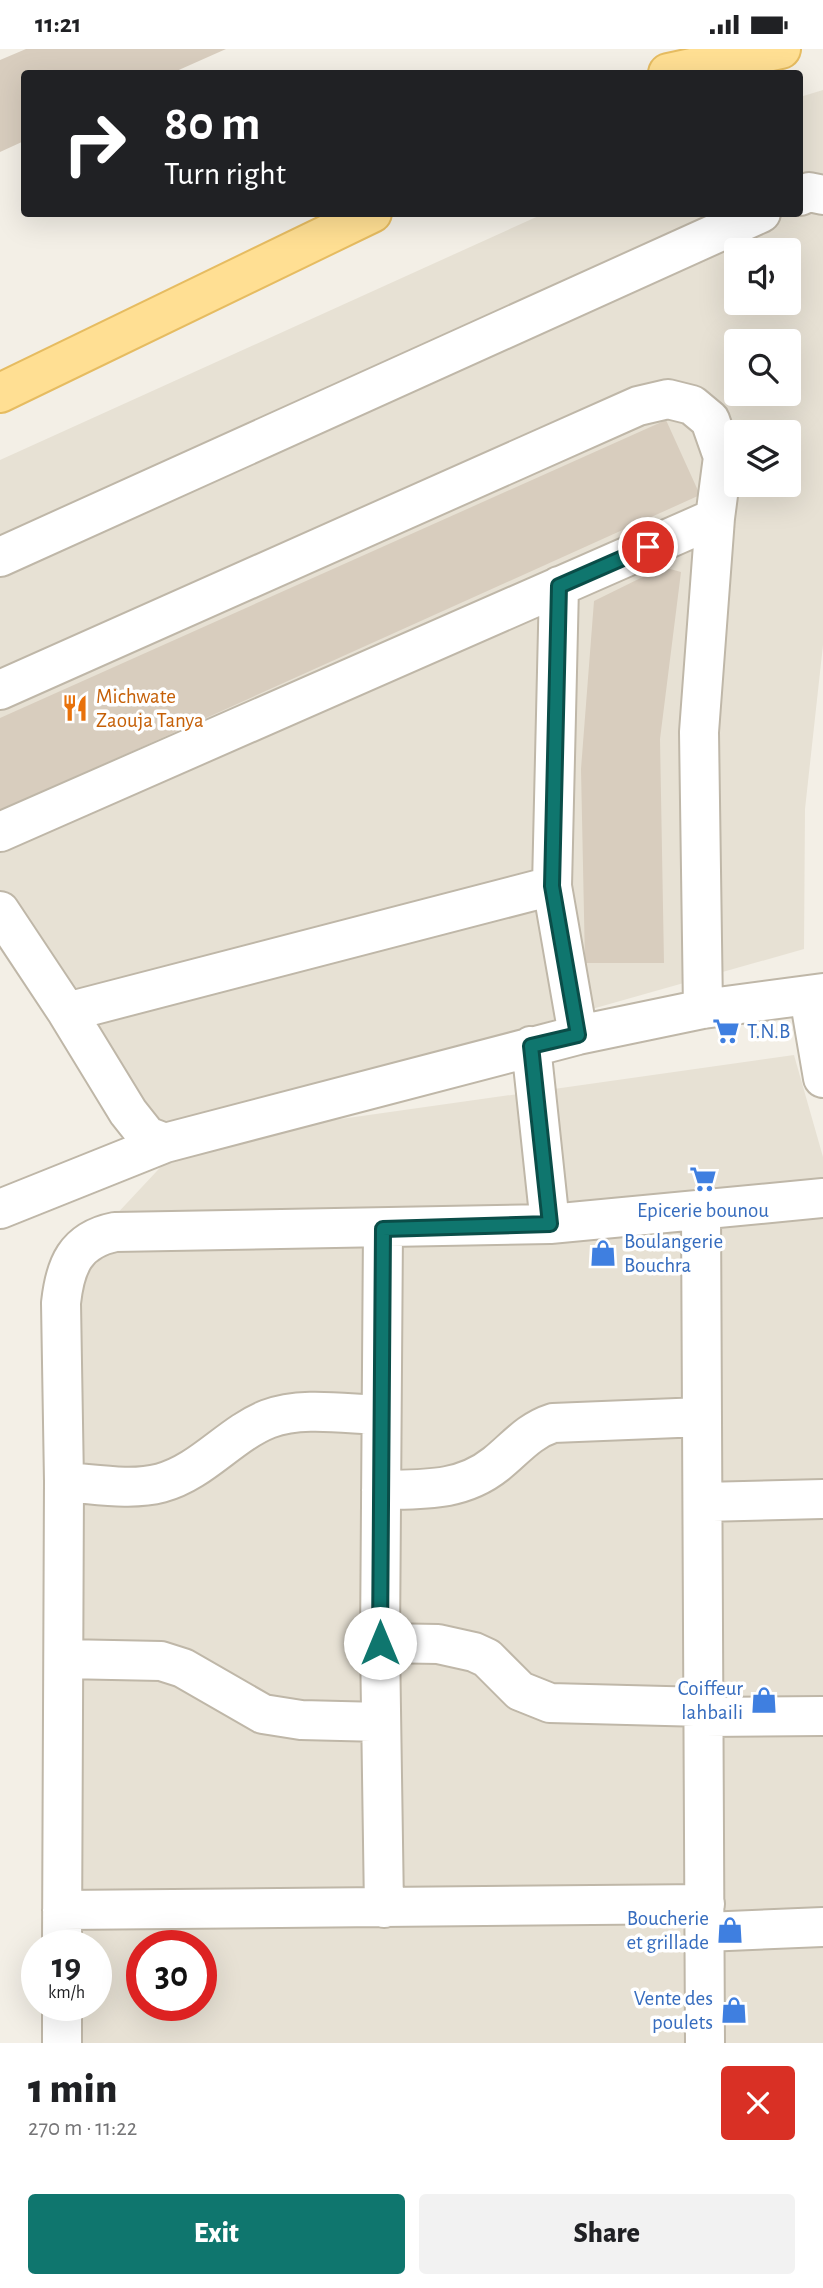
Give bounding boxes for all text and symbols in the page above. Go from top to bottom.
text: 11:21 [35,11,81,37]
icon: right [49,98,140,189]
text: 80 m [164,100,261,149]
text: Turn right [164,158,286,190]
map controls [724,238,801,497]
button: sound [724,238,801,315]
button: search [724,329,801,406]
button: layers [724,420,801,497]
pin [618,517,678,577]
icon: arrive [629,528,667,566]
place label: Michwate Zaouja Tanya [96,686,204,731]
restaurant icon: Michwate Zaouja Tanya [60,693,90,723]
supermarket icon: T.N.B [711,1016,741,1046]
place label: T.N.B [747,1021,790,1042]
supermarket icon: Epicerie bounou [688,1164,718,1194]
place label: Epicerie bounou [637,1200,769,1221]
place label: Boulangerie Bouchra [624,1231,723,1276]
shop icon: Boulangerie Bouchra [588,1238,618,1268]
position arrow [343,1606,417,1680]
place label: Coiffeur lahbaili [678,1678,743,1723]
shop icon: Coiffeur lahbaili [749,1685,779,1715]
place label: Boucherie et grillade [626,1908,709,1953]
shop icon: Boucherie et grillade [715,1915,745,1945]
speed limit sign: 30 [126,1930,217,2021]
text: 19 [52,1949,81,1984]
text: km/h [48,1984,85,2002]
place label: Vente des poulets [634,1988,713,2033]
shop icon: Vente des poulets [719,1995,749,2025]
button: close [721,2066,795,2140]
text: 1 min [28,2068,117,2110]
text: 270 m · 11:22 [28,2117,137,2140]
button: Exit [28,2194,405,2274]
button: Share [419,2194,795,2274]

